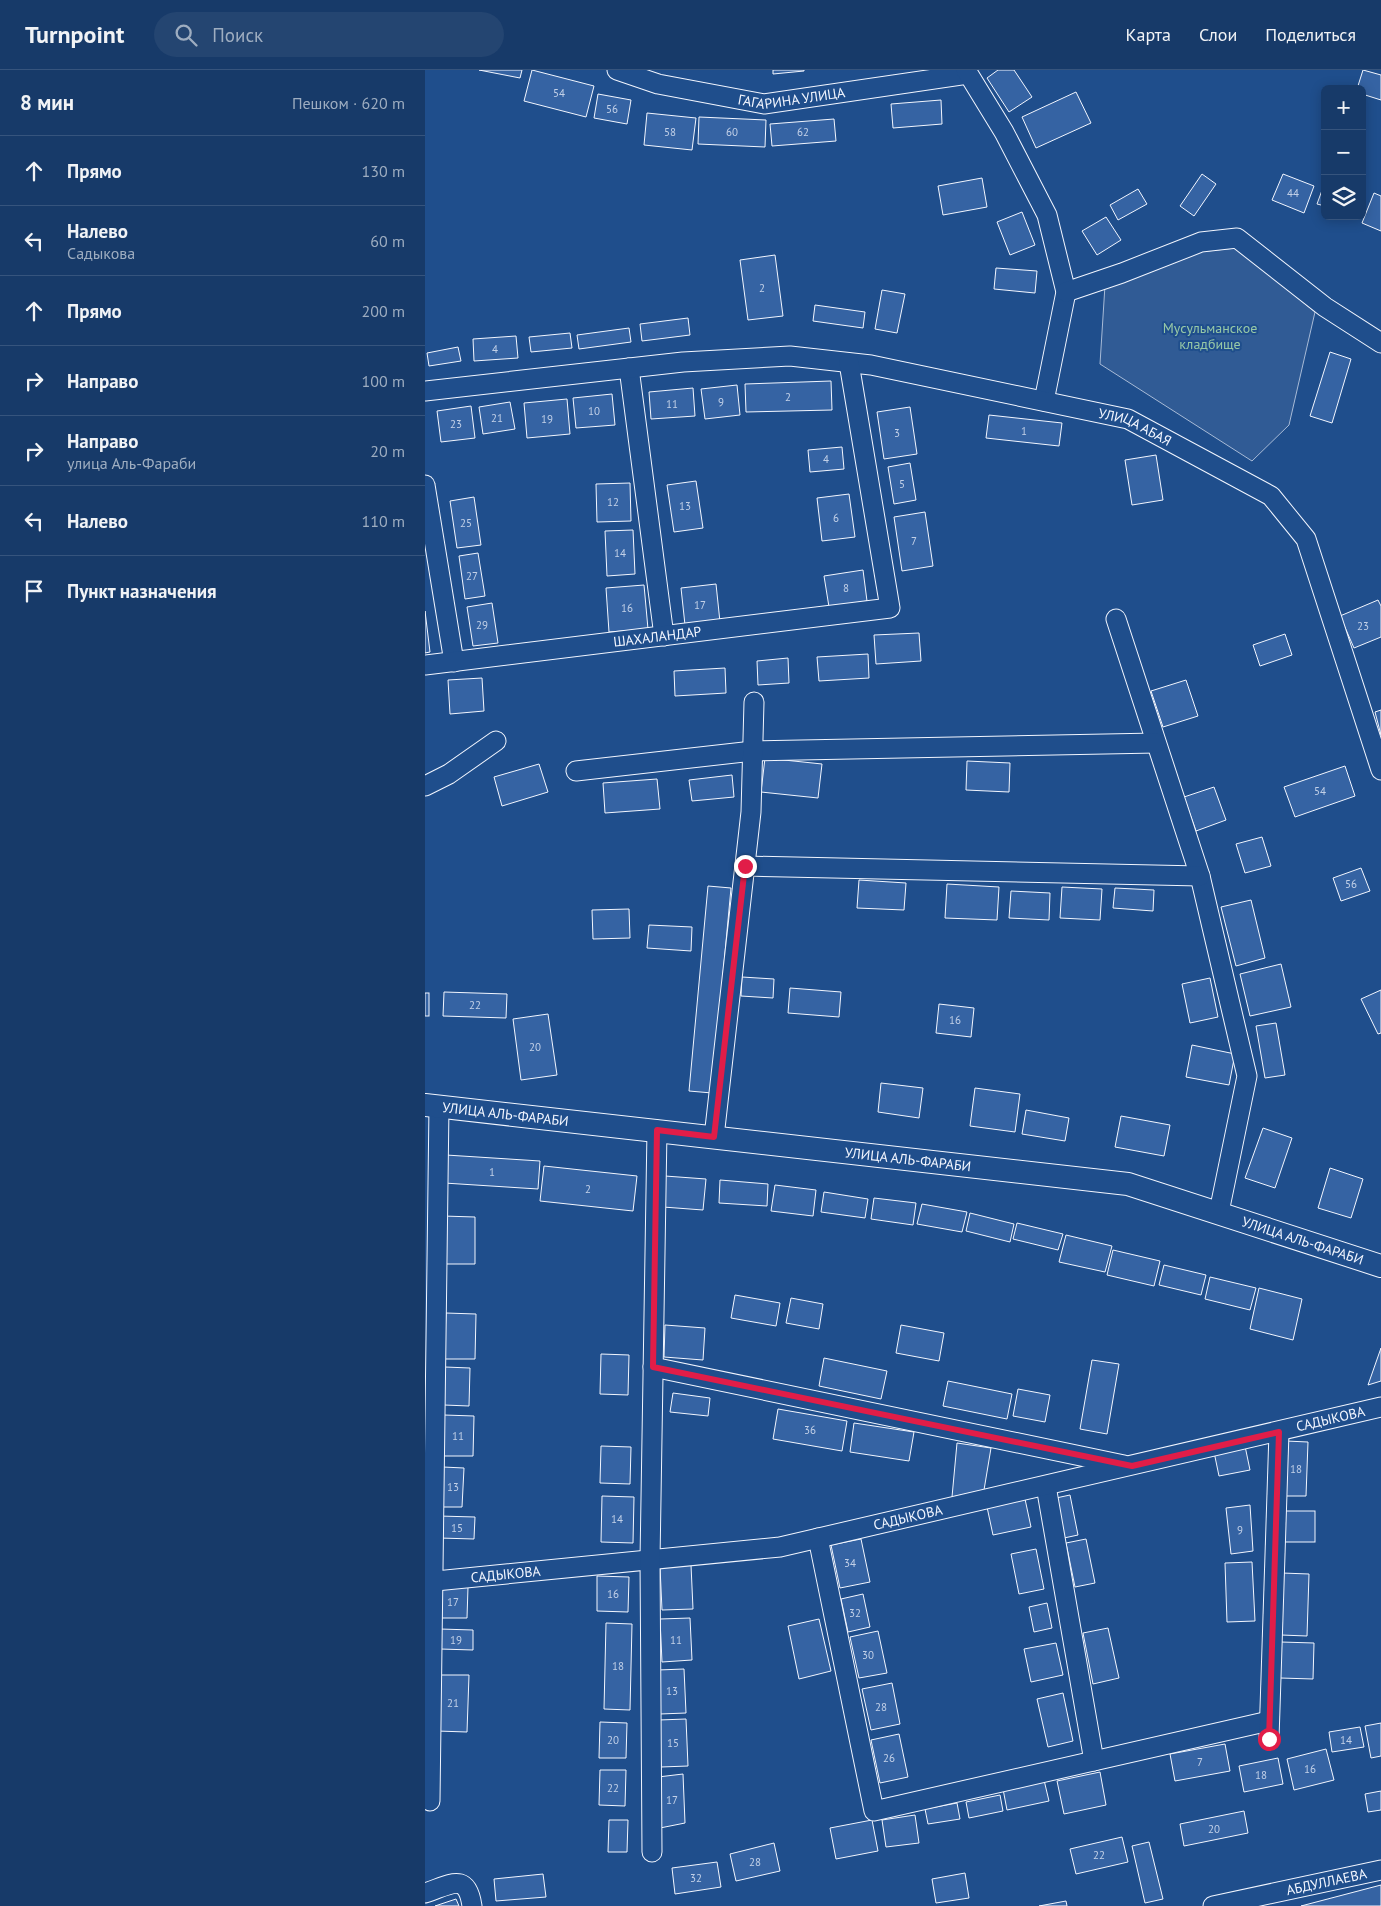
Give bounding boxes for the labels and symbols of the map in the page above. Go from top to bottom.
street label: ГАГАРИНА УЛИЦА [737,83,847,113]
house number: 54 [553,86,565,100]
house number: 56 [606,102,618,116]
house number: 58 [664,125,676,139]
house number: 60 [726,125,738,139]
house number: 62 [797,125,809,139]
house number: 44 [1287,186,1299,200]
house number: 2 [759,281,765,295]
park label: Мусульманское кладбище [1163,319,1257,353]
house number: 4 [492,342,498,356]
house number: 2 [785,390,791,404]
house number: 9 [718,395,724,409]
house number: 11 [666,397,678,411]
house number: 10 [588,404,600,418]
street label: УЛИЦА АБАЯ [1097,404,1175,450]
house number: 21 [491,411,503,425]
house number: 19 [541,412,553,426]
house number: 23 [450,417,462,431]
house number: 1 [1021,424,1027,438]
house number: 3 [894,426,900,440]
house number: 4 [823,452,829,466]
house number: 5 [899,477,905,491]
house number: 12 [607,495,619,509]
house number: 13 [679,499,691,513]
house number: 6 [833,511,839,525]
house number: 25 [460,516,472,530]
house number: 7 [911,534,917,548]
house number: 14 [614,546,626,560]
house number: 27 [466,569,478,583]
house number: 8 [843,581,849,595]
house number: 17 [694,598,706,612]
house number: 16 [621,601,633,615]
house number: 29 [476,618,488,632]
house number: 23 [1357,619,1369,633]
street label: ШАХАЛАНДАР [612,622,702,651]
house number: 54 [1314,784,1326,798]
route end [734,855,757,878]
house number: 56 [1345,877,1357,891]
house number: 22 [469,998,481,1012]
house number: 16 [949,1013,961,1027]
house number: 20 [529,1040,541,1054]
street label: УЛИЦА АЛЬ-ФАРАБИ [441,1098,570,1130]
street label: УЛИЦА АЛЬ-ФАРАБИ [844,1143,972,1175]
house number: 1 [489,1165,495,1179]
house number: 2 [585,1182,591,1196]
street label: УЛИЦА АЛЬ-ФАРАБИ [1239,1212,1366,1269]
street label: САДЫКОВА [1294,1402,1367,1435]
house number: 36 [804,1423,816,1437]
house number: 11 [452,1429,464,1443]
house number: 18 [1290,1462,1302,1476]
house number: 13 [447,1480,459,1494]
street label: САДЫКОВА [872,1500,945,1534]
house number: 14 [611,1512,623,1526]
house number: 15 [451,1521,463,1535]
house number: 9 [1237,1523,1243,1537]
house number: 34 [844,1556,856,1570]
street label: САДЫКОВА [470,1562,542,1586]
house number: 16 [607,1587,619,1601]
house number: 17 [447,1595,459,1609]
house number: 32 [849,1606,861,1620]
house number: 19 [450,1633,462,1647]
house number: 11 [670,1633,682,1647]
house number: 30 [862,1648,874,1662]
house number: 18 [612,1659,624,1673]
house number: 13 [666,1684,678,1698]
house number: 21 [447,1696,459,1710]
house number: 28 [875,1700,887,1714]
route start [1258,1728,1281,1751]
house number: 20 [607,1733,619,1747]
house number: 14 [1340,1733,1352,1747]
house number: 15 [667,1736,679,1750]
house number: 26 [883,1751,895,1765]
house number: 7 [1197,1755,1203,1769]
house number: 16 [1304,1762,1316,1776]
house number: 18 [1255,1768,1267,1782]
house number: 22 [607,1781,619,1795]
house number: 17 [666,1793,678,1807]
house number: 20 [1208,1822,1220,1836]
house number: 22 [1093,1848,1105,1862]
house number: 28 [749,1855,761,1869]
street label: АБДУЛЛАЕВА [1285,1864,1369,1899]
house number: 32 [690,1871,702,1885]

